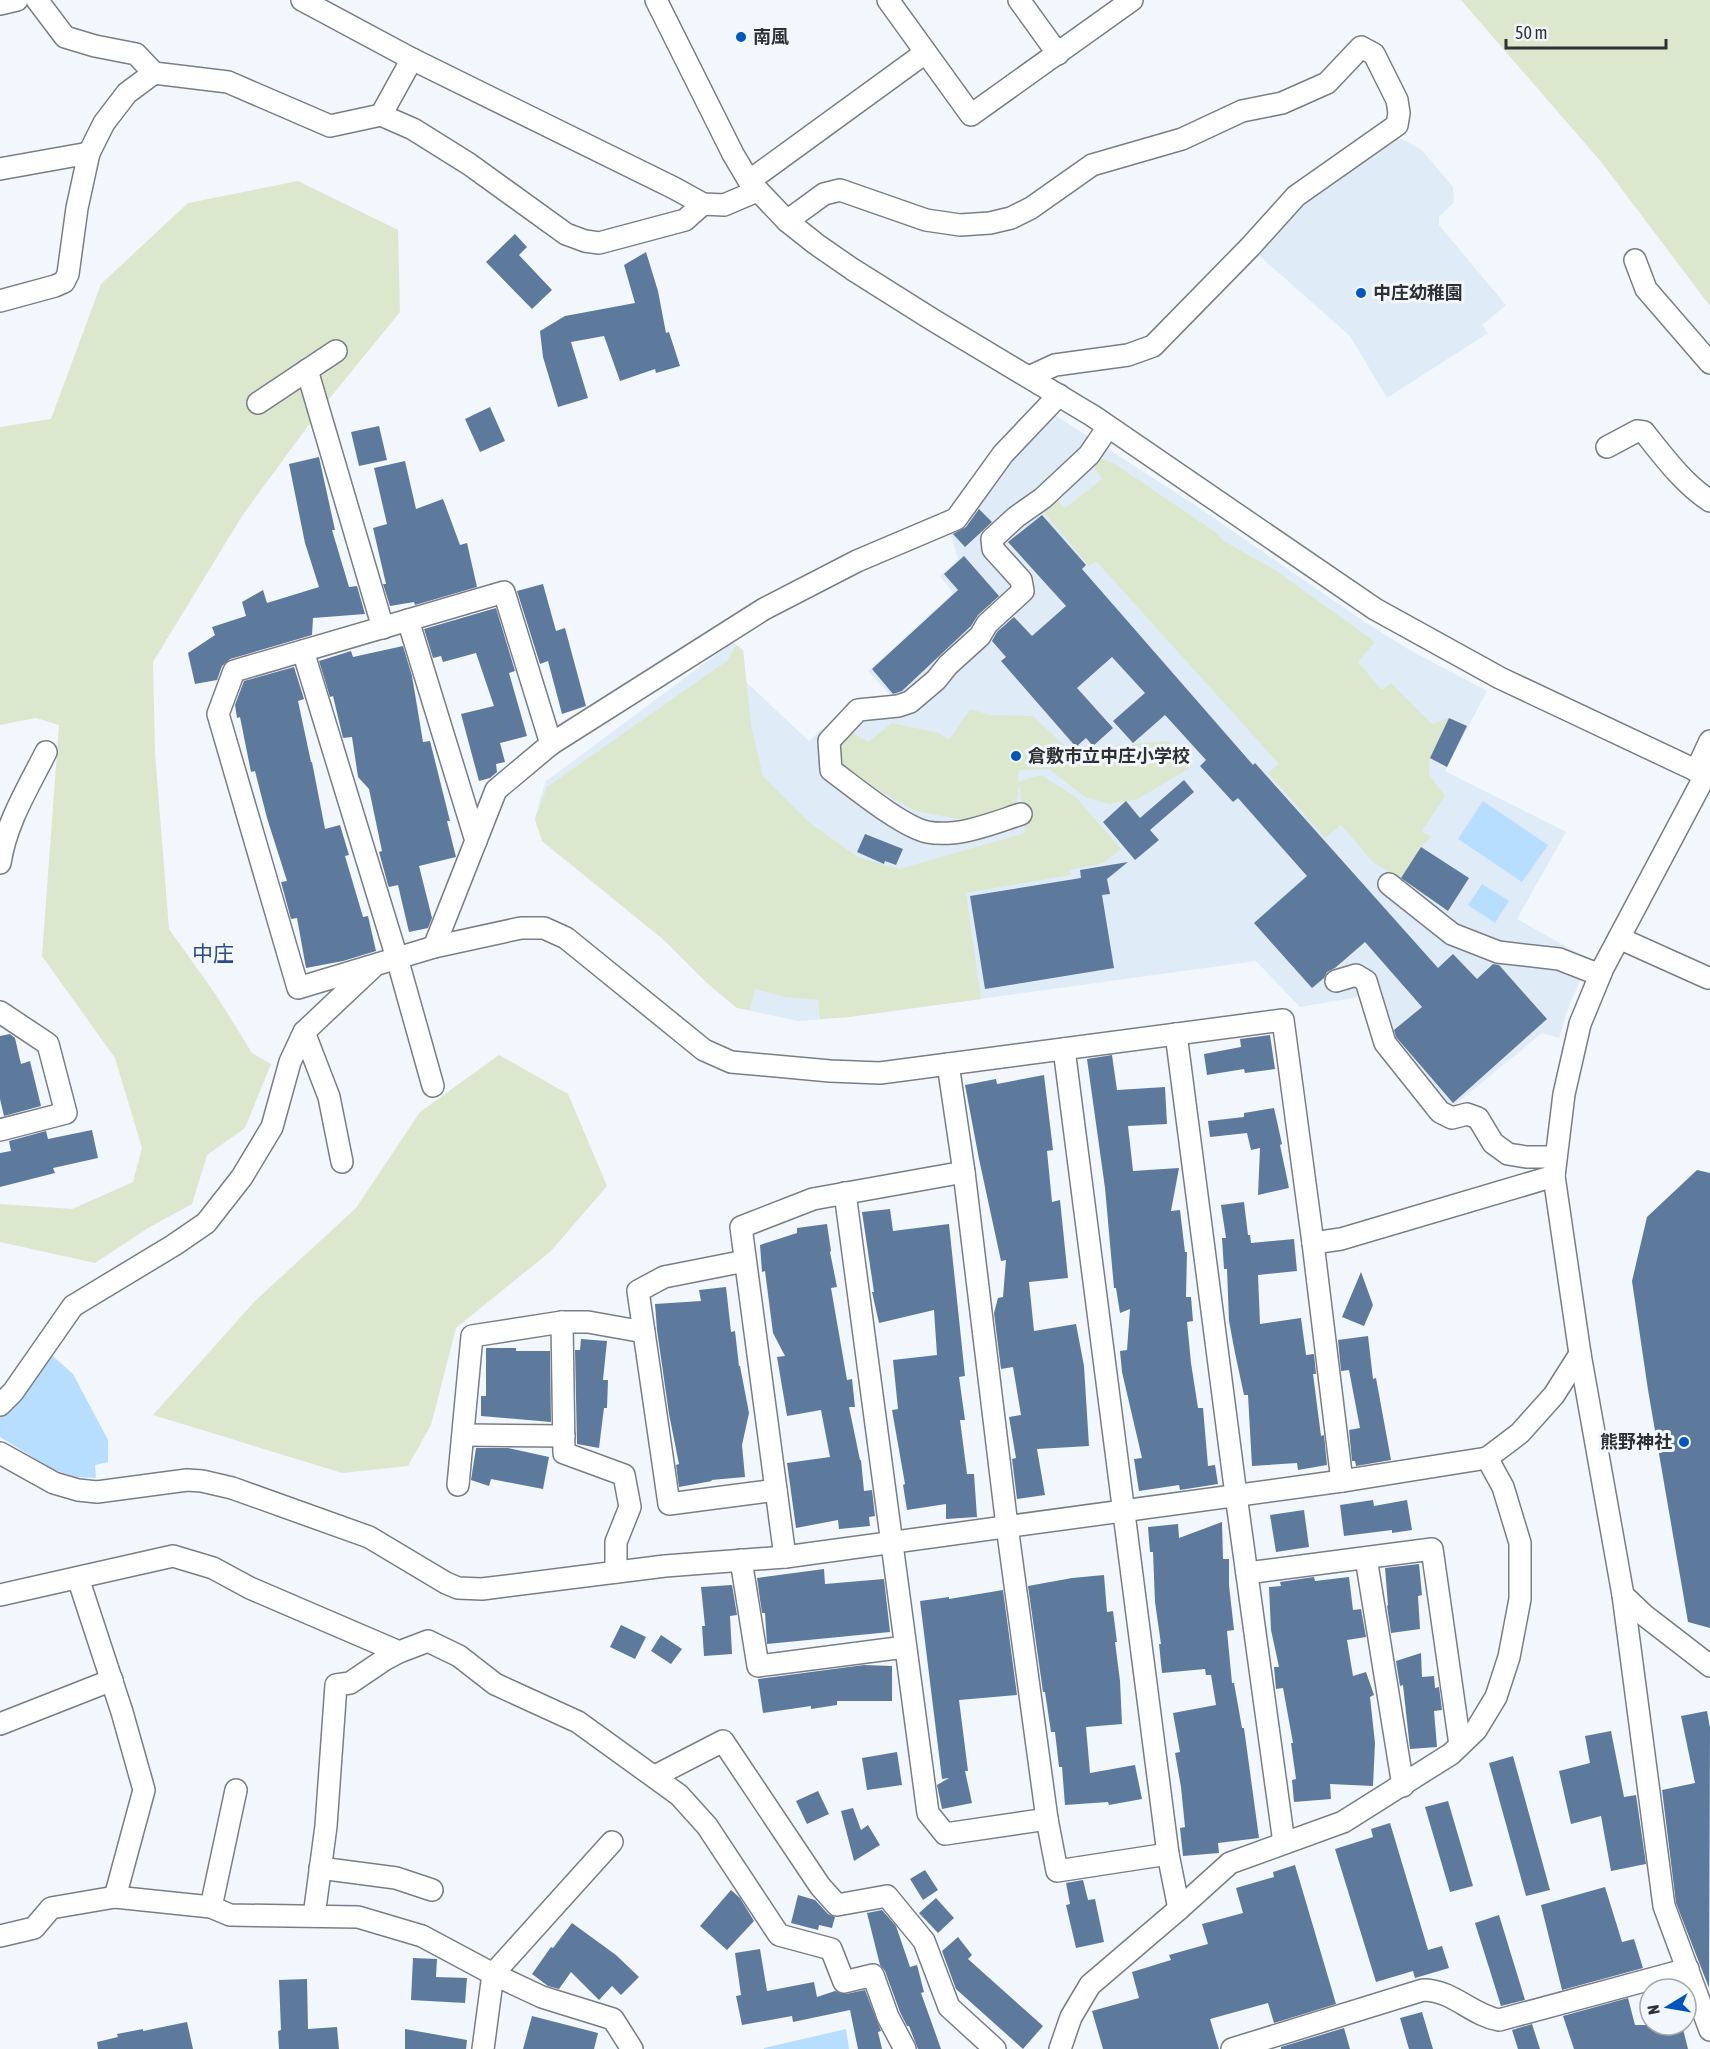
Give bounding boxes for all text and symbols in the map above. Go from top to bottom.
scale bar [1506,12,1666,50]
text: 50 m [1515,22,1547,43]
place label: 南風 [753,26,789,47]
marker: 南風 [734,30,748,44]
place label: 中庄幼稚園 [1373,282,1463,303]
marker: 中庄幼稚園 [1354,286,1368,300]
place label: 倉敷市立中庄小学校 [1028,745,1190,766]
marker: 倉敷市立中庄小学校 [1009,749,1023,763]
district label: 中庄 [192,941,234,965]
place label: 熊野神社 [1600,1431,1672,1452]
marker: 熊野神社 [1677,1435,1691,1449]
north arrow [1638,1977,1698,2037]
text: N [1644,2004,1663,2016]

